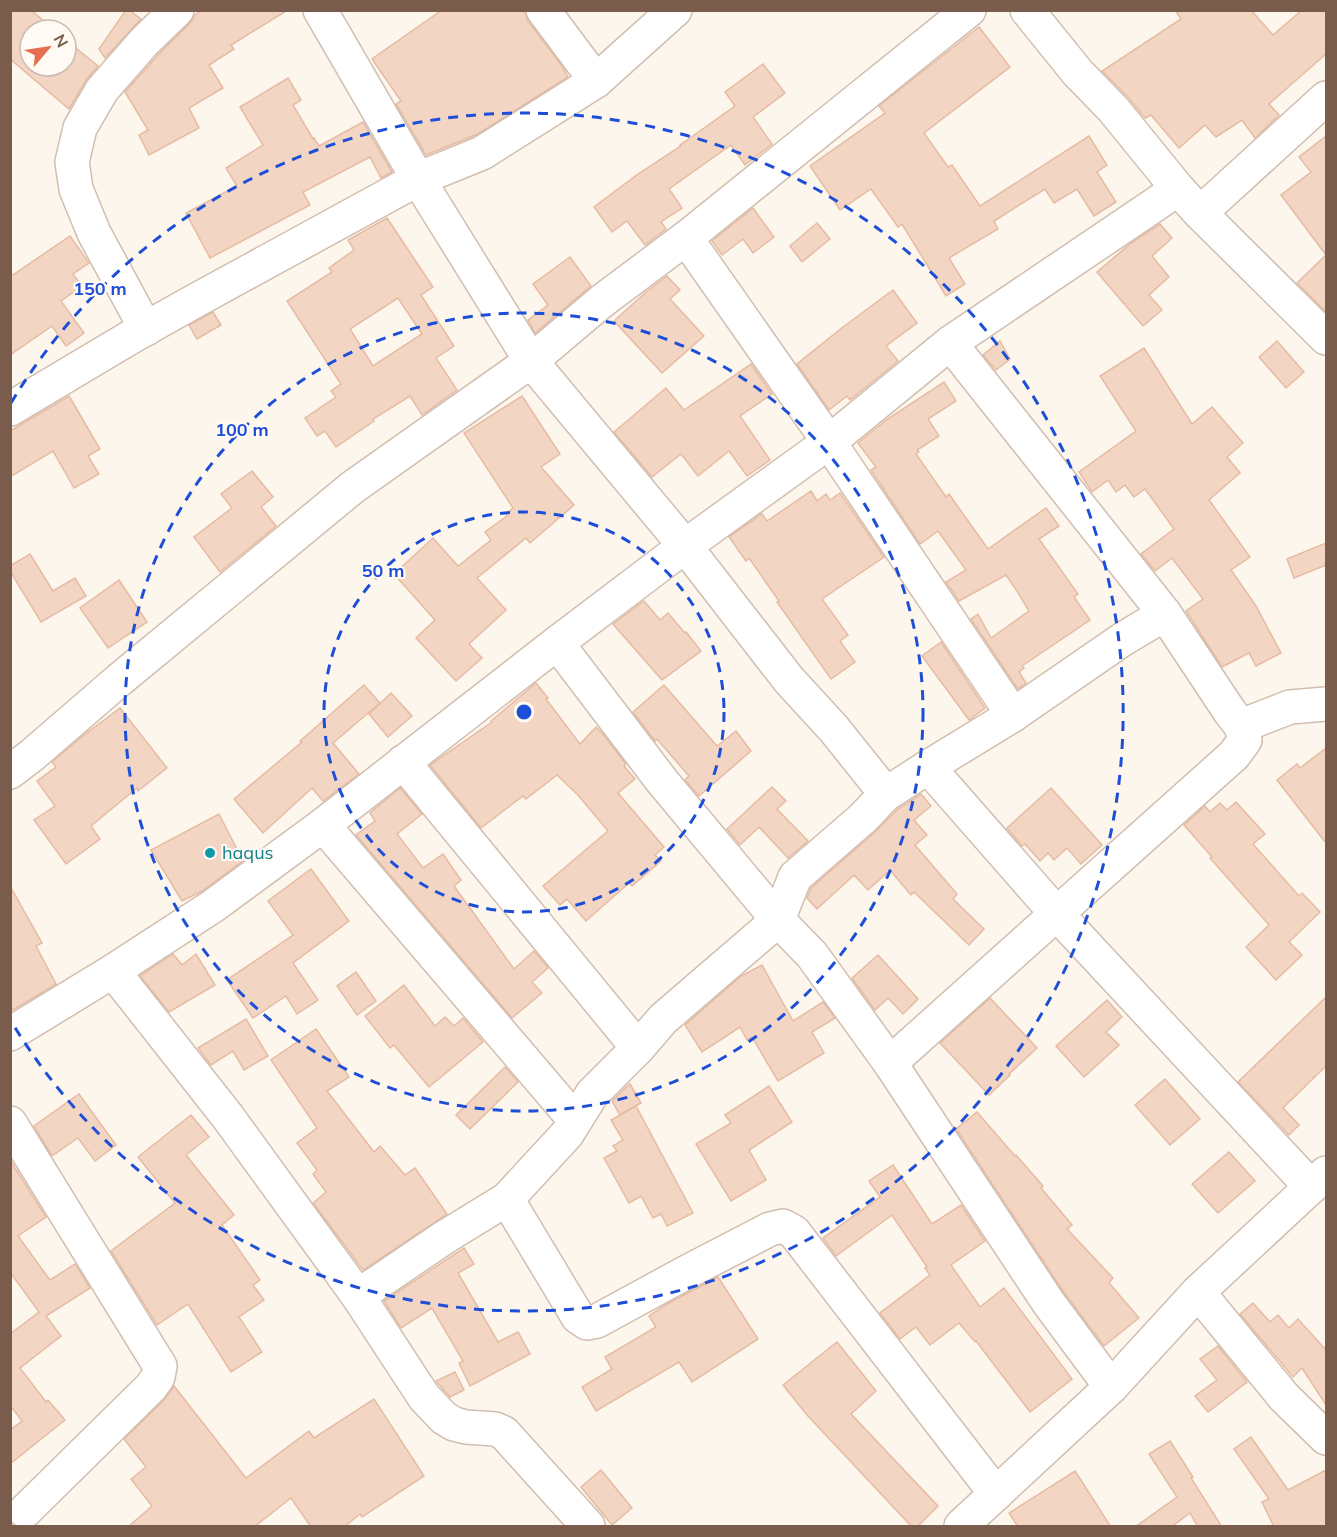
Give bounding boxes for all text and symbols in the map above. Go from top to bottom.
north arrow [18,18,78,78]
text: N [49,31,73,51]
text: 150 m [73,277,127,300]
text: 100 m [215,418,269,441]
text: 50 m [362,559,404,582]
centre of rings [514,702,534,722]
place label: haqus [222,841,274,864]
marker: haqus [203,846,217,860]

